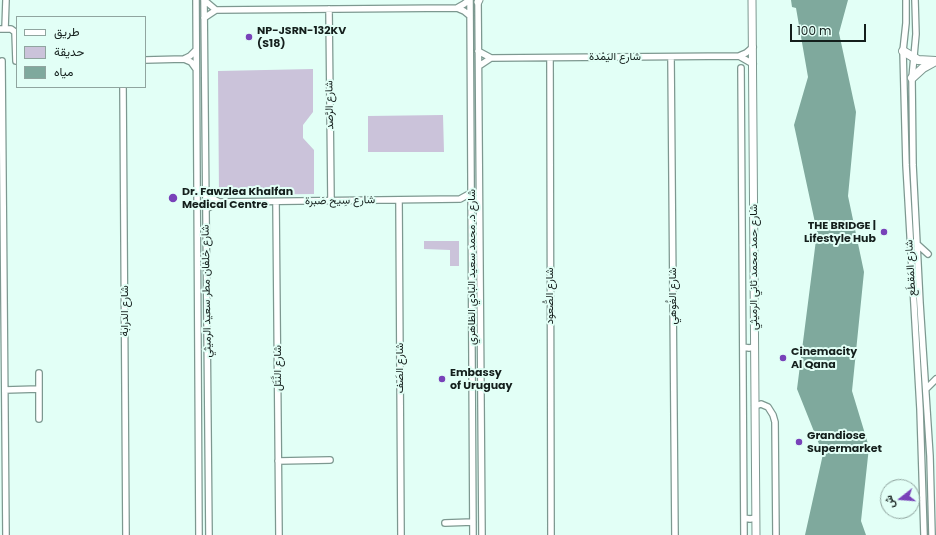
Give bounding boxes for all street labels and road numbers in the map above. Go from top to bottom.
street label: شارع اليَمْدة [589,50,641,64]
street label: شارع الرَّصد [323,80,337,130]
street label: شارع د. محمد سعيد البادي الظاهري [465,189,479,345]
street label: شارع سِيح صَبرة [305,194,375,208]
street label: شارع حمد محمد ثاني الرميثي [747,204,761,330]
street label: شارع خلفان مطر سعيد الرميثي [199,224,215,358]
street label: شارع المَقطَع [903,239,919,297]
street label: شارع الصُّعود [543,268,557,324]
street label: شارع الغُوهي [666,268,680,324]
street label: شارع الدرابة [118,285,132,337]
street label: شارع الصَف [393,343,407,393]
street label: شارع النَّتَل [271,345,285,391]

